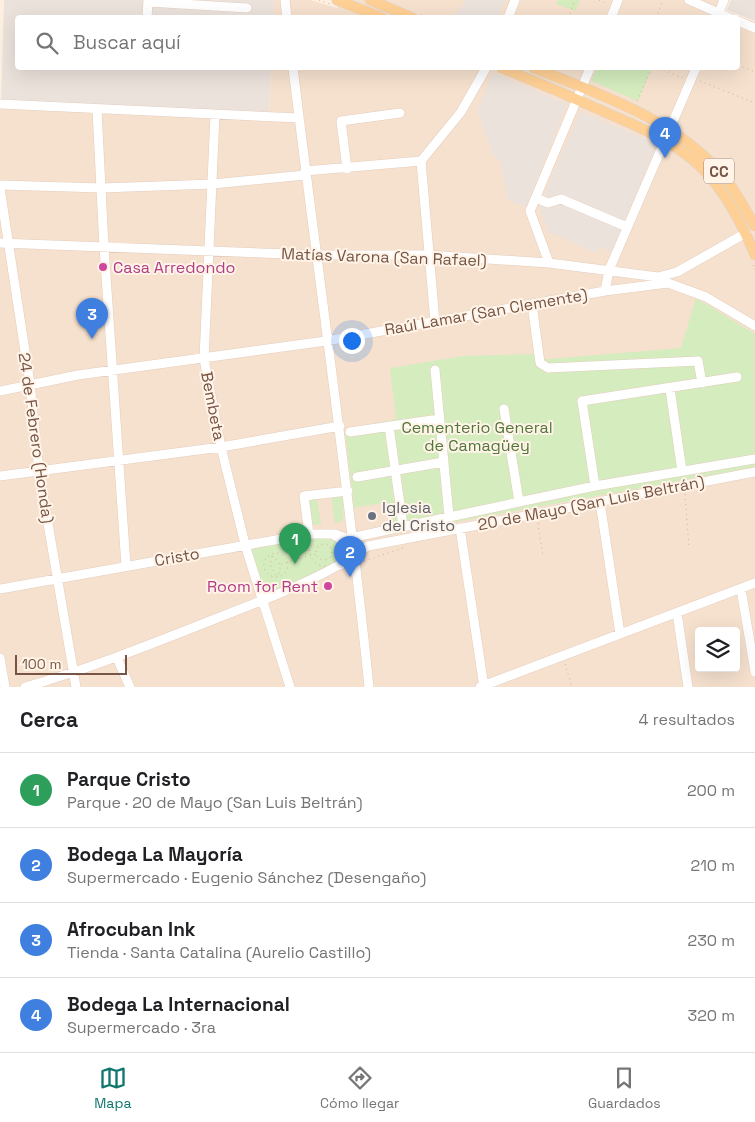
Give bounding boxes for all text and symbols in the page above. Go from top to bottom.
search box [15,15,740,70]
icon: search [33,29,61,57]
text: Buscar aquí [73,30,181,55]
pin: 4 [649,117,681,158]
road number: CC [704,158,734,184]
street label: Matías Varona (San Rafael) [281,243,487,271]
place label: Casa Arredondo [113,257,235,278]
marker: Casa Arredondo [97,261,109,273]
street label: Raúl Lamar (San Clemente) [383,284,589,340]
pin: 3 [76,298,108,339]
your location [339,328,365,354]
street label: 24 de Febrero (Honda) [14,351,58,525]
street label: Bembeta [196,370,230,442]
park label: Cementerio General de Camagüey [401,417,553,456]
street label: 20 de Mayo (San Luis Beltrán) [476,471,706,535]
place label: Iglesia del Cristo [382,497,455,536]
marker: Iglesia del Cristo [366,510,378,522]
pin: 1 [279,523,311,564]
pin: 2 [334,536,366,577]
street label: Cristo [153,543,201,571]
place label: Room for Rent [207,576,318,597]
marker: Room for Rent [322,580,334,592]
map controls [695,627,740,672]
button: layers [695,627,740,672]
scale bar [15,652,128,675]
text: 100 m [22,655,61,673]
text: Cerca [20,706,78,733]
text: 4 resultados [639,709,735,730]
text: Parque Cristo [67,767,191,792]
text: 1 [32,780,40,801]
text: 200 m [687,780,735,801]
text: Parque · 20 de Mayo (San Luis Beltrán) [67,792,363,813]
text: Bodega La Mayoría [67,842,243,867]
text: 2 [31,855,41,876]
text: 210 m [691,855,735,876]
text: Supermercado · Eugenio Sánchez (Desengaño) [67,867,426,888]
text: Afrocuban Ink [67,917,196,942]
text: 3 [31,930,41,951]
text: 230 m [688,930,735,951]
text: Tienda · Santa Catalina (Aurelio Castillo) [67,942,371,963]
text: Bodega La Internacional [67,992,290,1017]
text: 4 [31,1005,41,1026]
text: 320 m [688,1005,735,1026]
text: Supermercado · 3ra [67,1017,216,1038]
tab: Mapa [94,1064,131,1112]
tab: Cómo llegar [320,1064,399,1112]
tab: Guardados [588,1064,661,1112]

